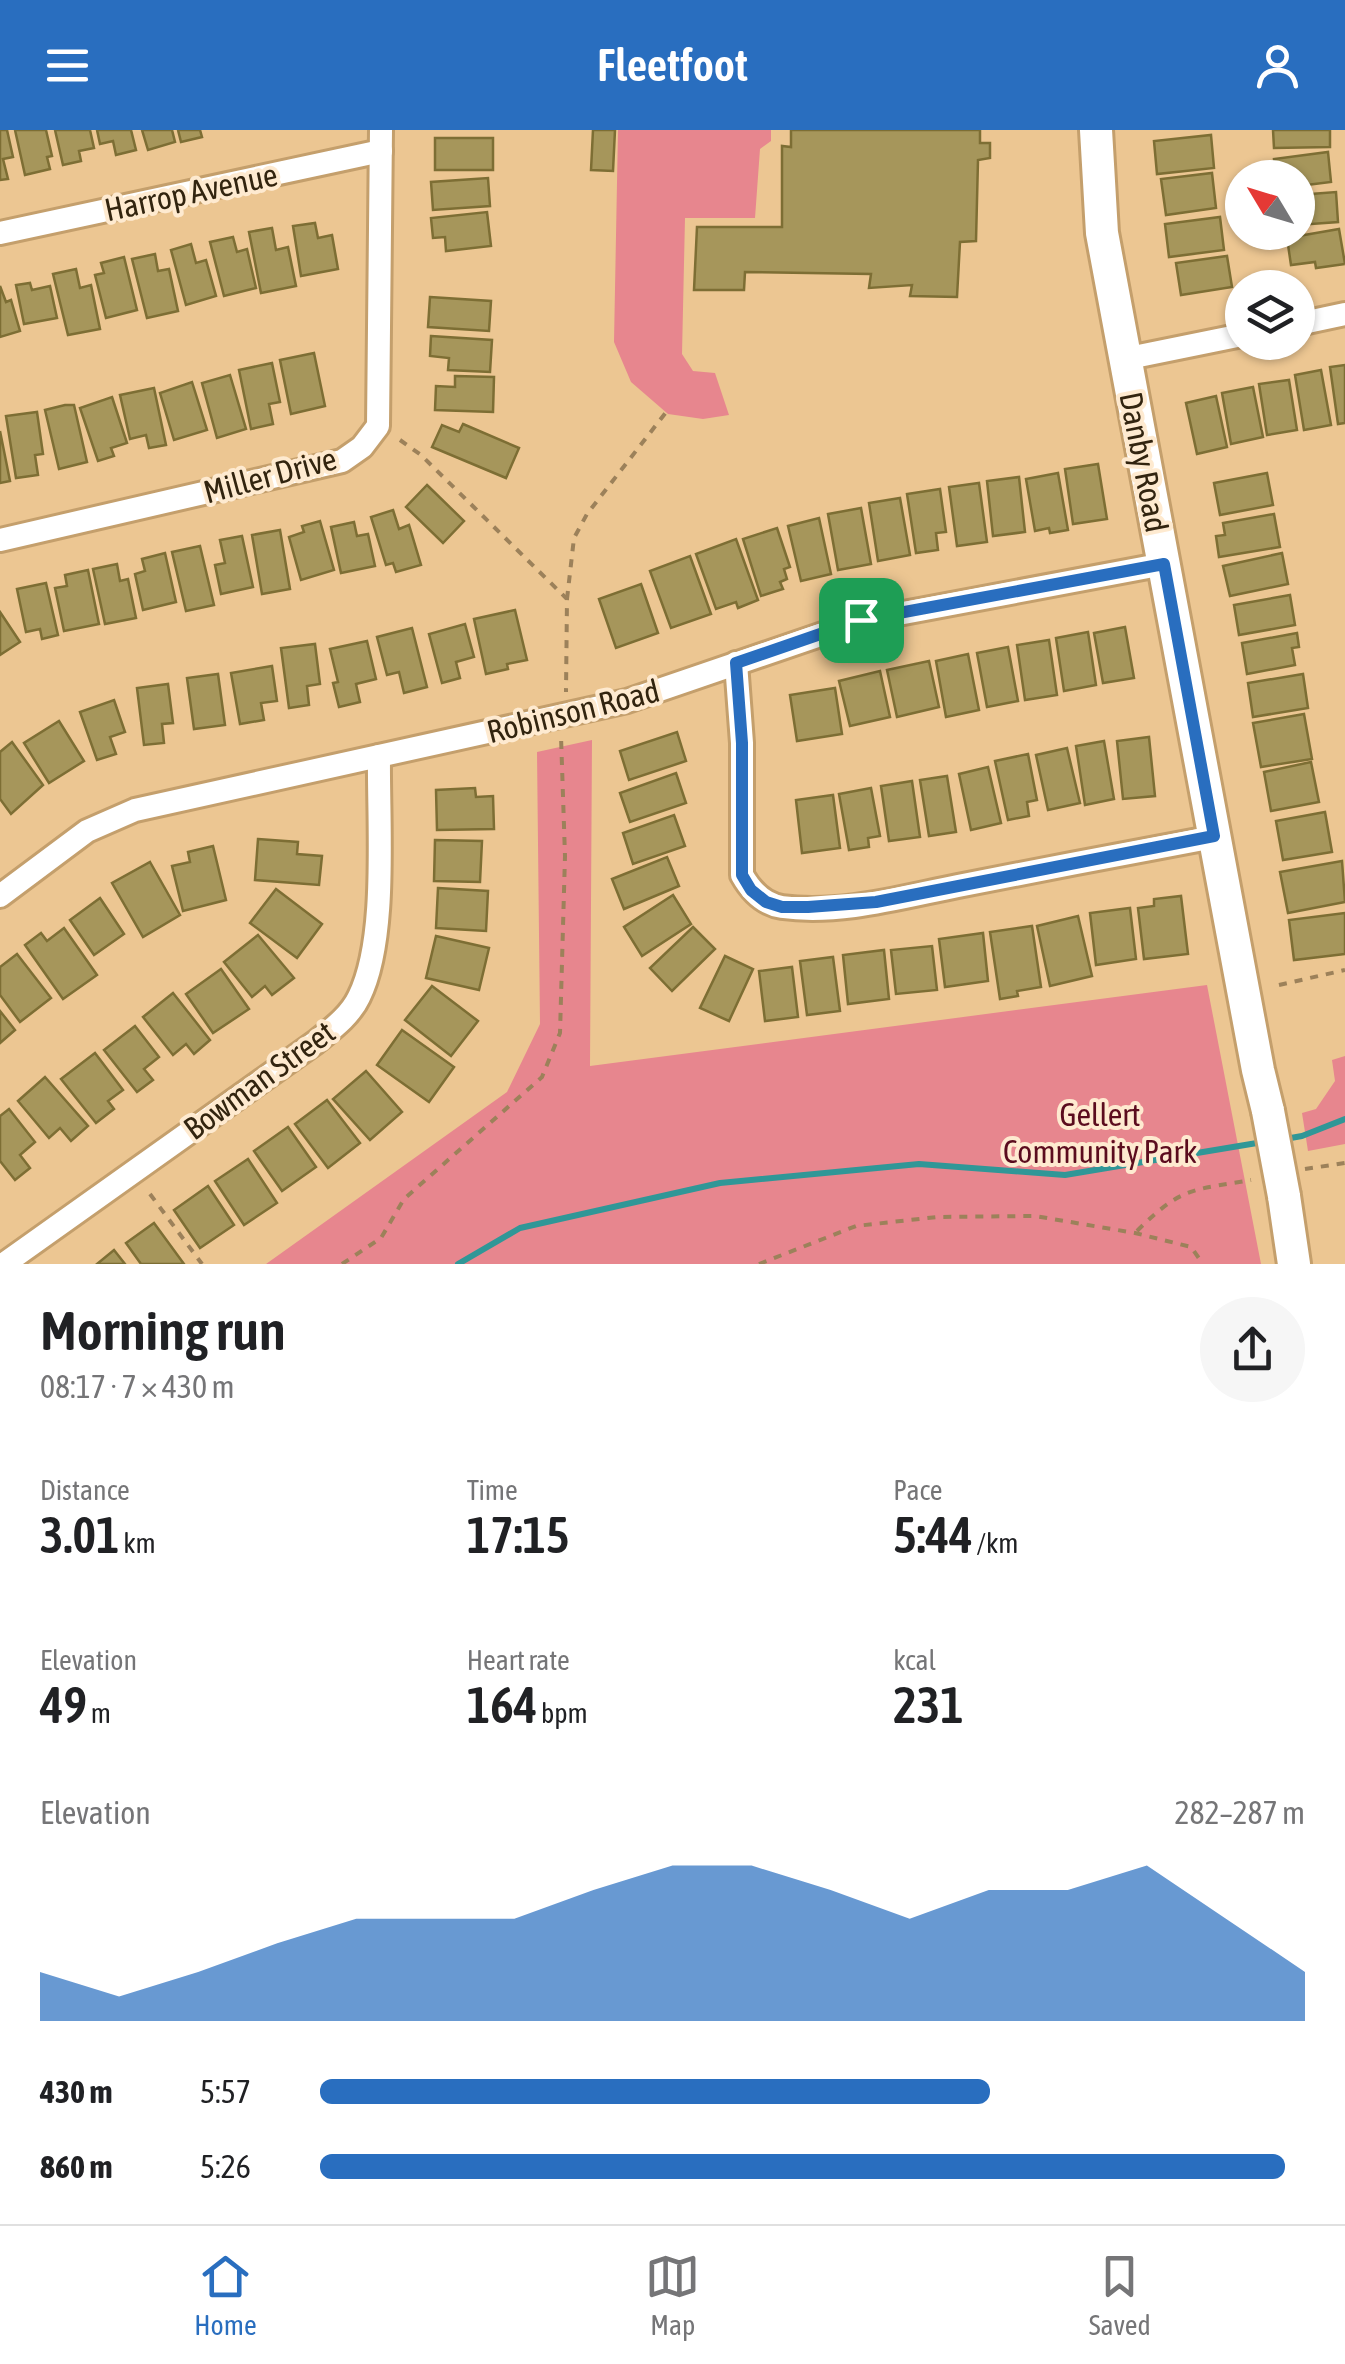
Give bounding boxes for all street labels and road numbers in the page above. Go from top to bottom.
street label: Harrop Avenue [101,156,281,228]
street label: Danby Road [1112,389,1176,535]
street label: Miller Drive [200,440,340,510]
street label: Robinson Road [483,672,663,750]
street label: Bowman Street [177,1013,341,1147]

